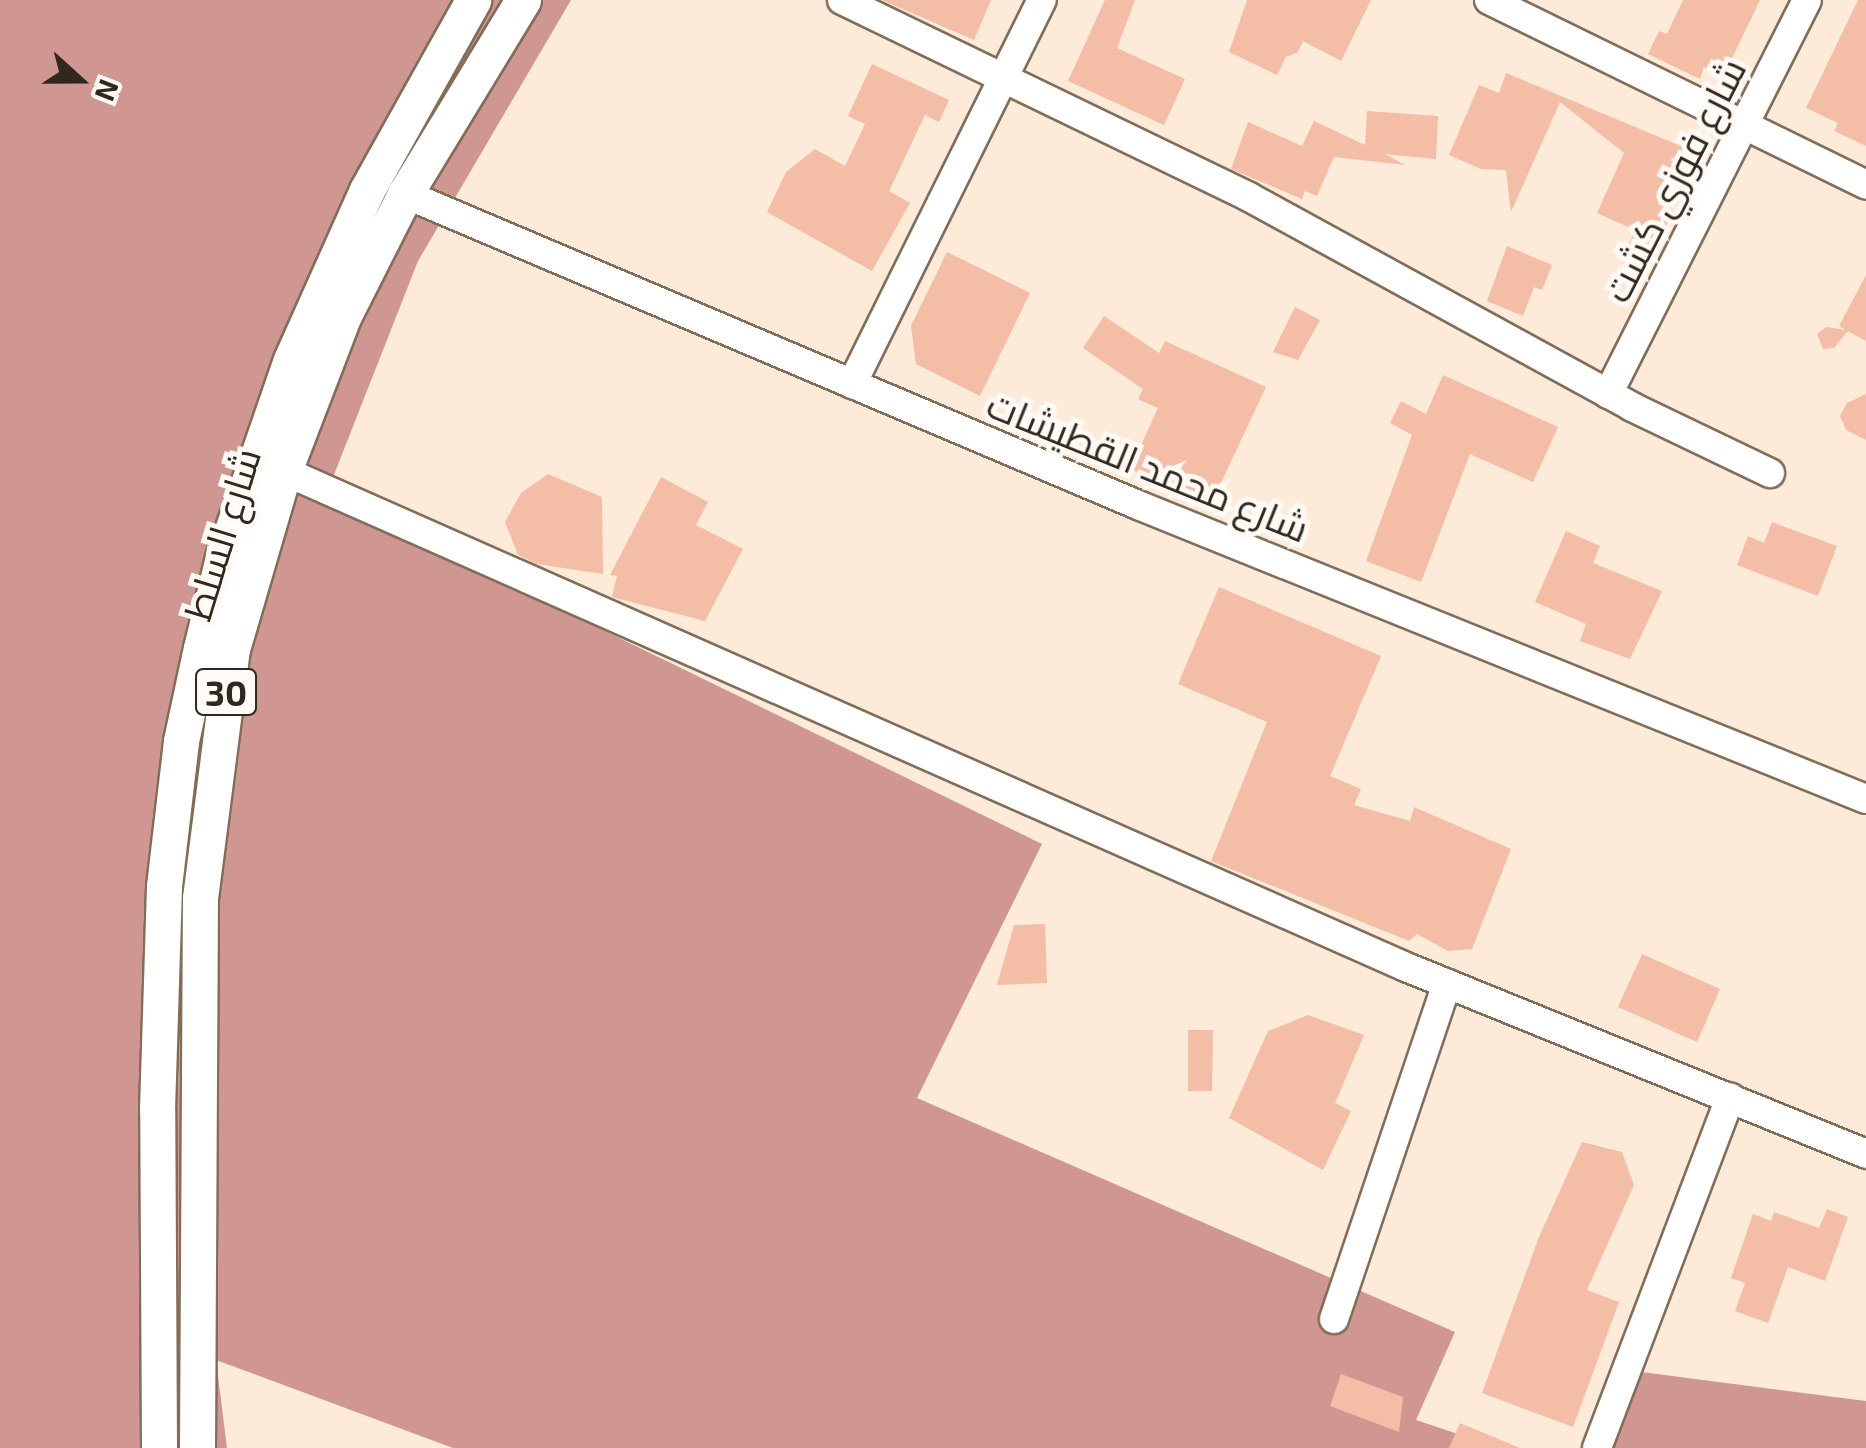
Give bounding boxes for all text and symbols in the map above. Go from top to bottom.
north arrow [30,30,130,130]
street label: شارع فوزي كشت [1593,51,1755,309]
text: N [89,75,128,106]
street label: شارع محمد القطيشات [981,381,1315,551]
street label: شارع السلط [174,443,270,625]
road number: 30 [194,662,258,722]

